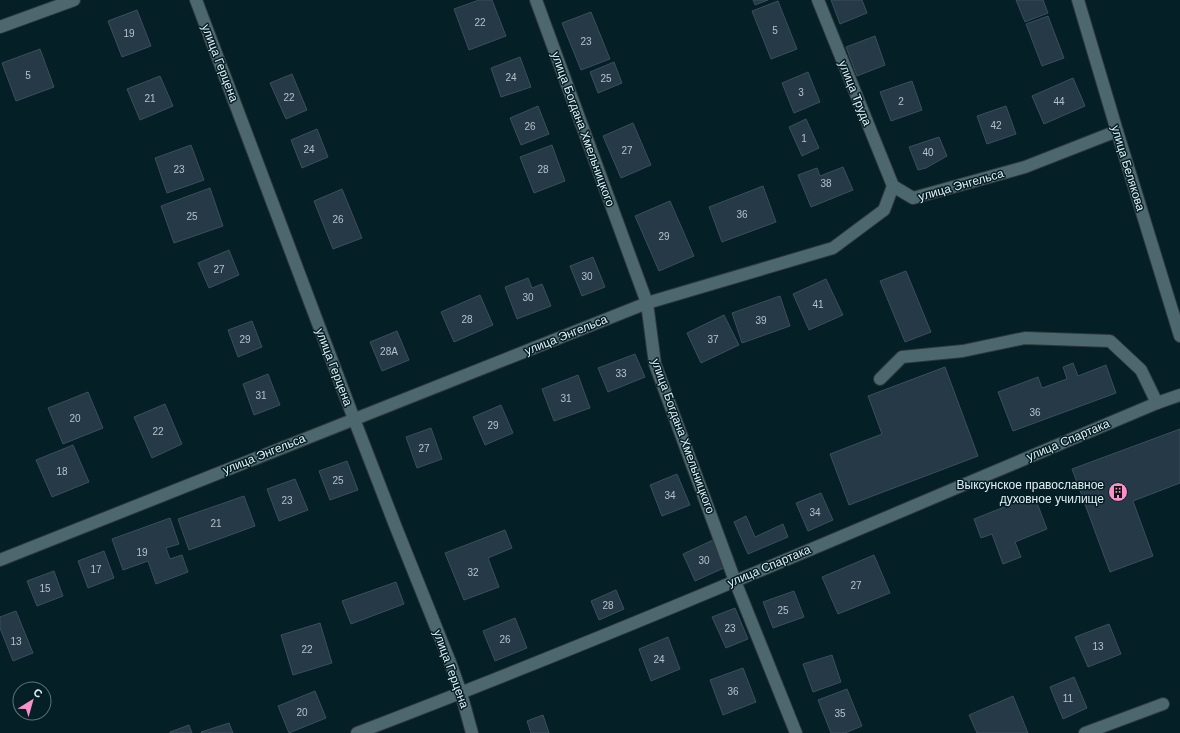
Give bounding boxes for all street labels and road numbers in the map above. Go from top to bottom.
street label: улица Герцена [199,22,241,104]
street label: улица Богдана Хмельницкого [548,50,618,209]
street label: улица Труда [836,58,874,128]
street label: улица Белякова [1108,123,1148,213]
street label: улица Энгельса [917,166,1005,204]
street label: улица Энгельса [523,312,610,358]
street label: улица Герцена [313,326,355,408]
street label: улица Богдана Хмельницкого [648,357,718,516]
street label: улица Спартака [1024,416,1112,464]
street label: улица Энгельса [221,431,308,477]
street label: улица Спартака [725,542,813,590]
street label: улица Герцена [430,628,472,710]

